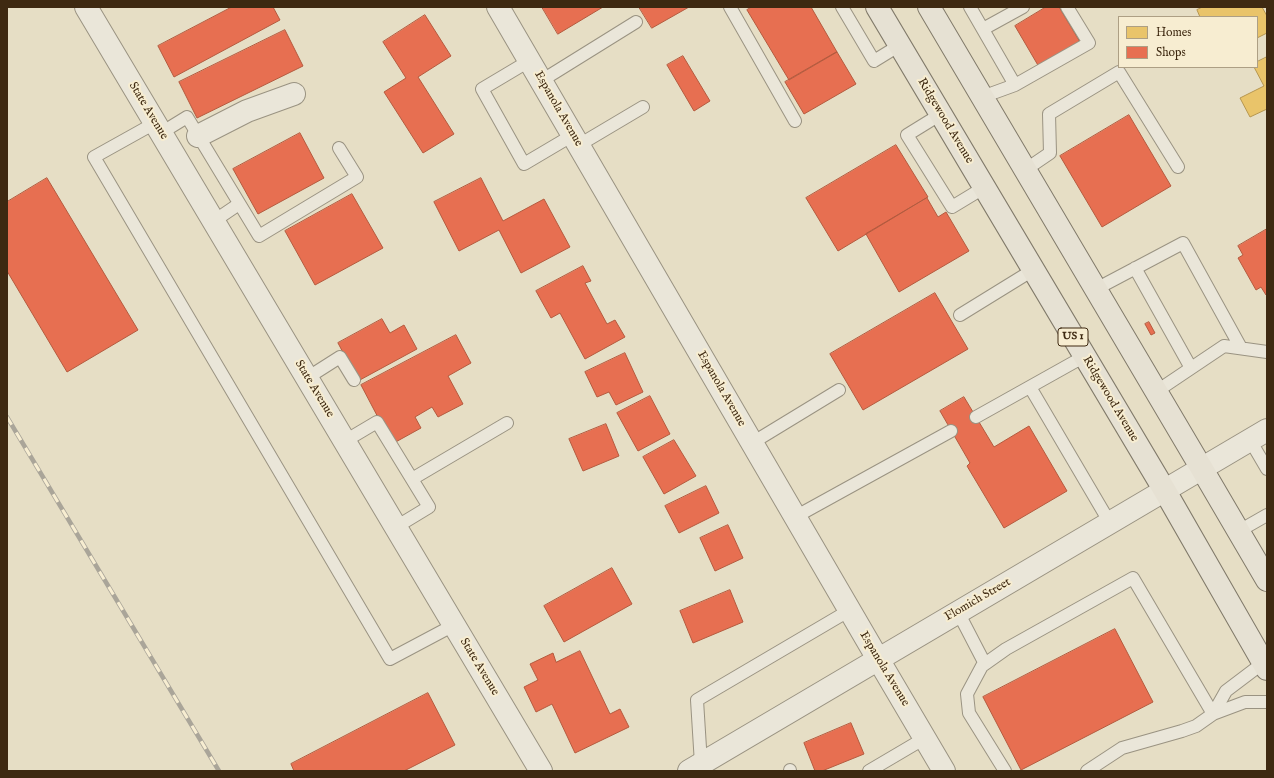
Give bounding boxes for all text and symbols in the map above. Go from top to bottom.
legend [1118,16,1258,68]
text: Homes [1156,25,1192,40]
text: Shops [1156,45,1186,60]
street label: Espanola Avenue [531,69,585,149]
street label: Ridgewood Avenue [914,76,976,166]
street label: State Avenue [125,80,171,142]
road number: US 1 [1058,328,1088,346]
street label: Espanola Avenue [694,349,748,429]
street label: Ridgewood Avenue [1079,354,1141,444]
street label: State Avenue [291,358,337,420]
street label: Flomich Street [942,575,1014,625]
street label: Espanola Avenue [856,629,912,709]
street label: State Avenue [456,636,502,698]

